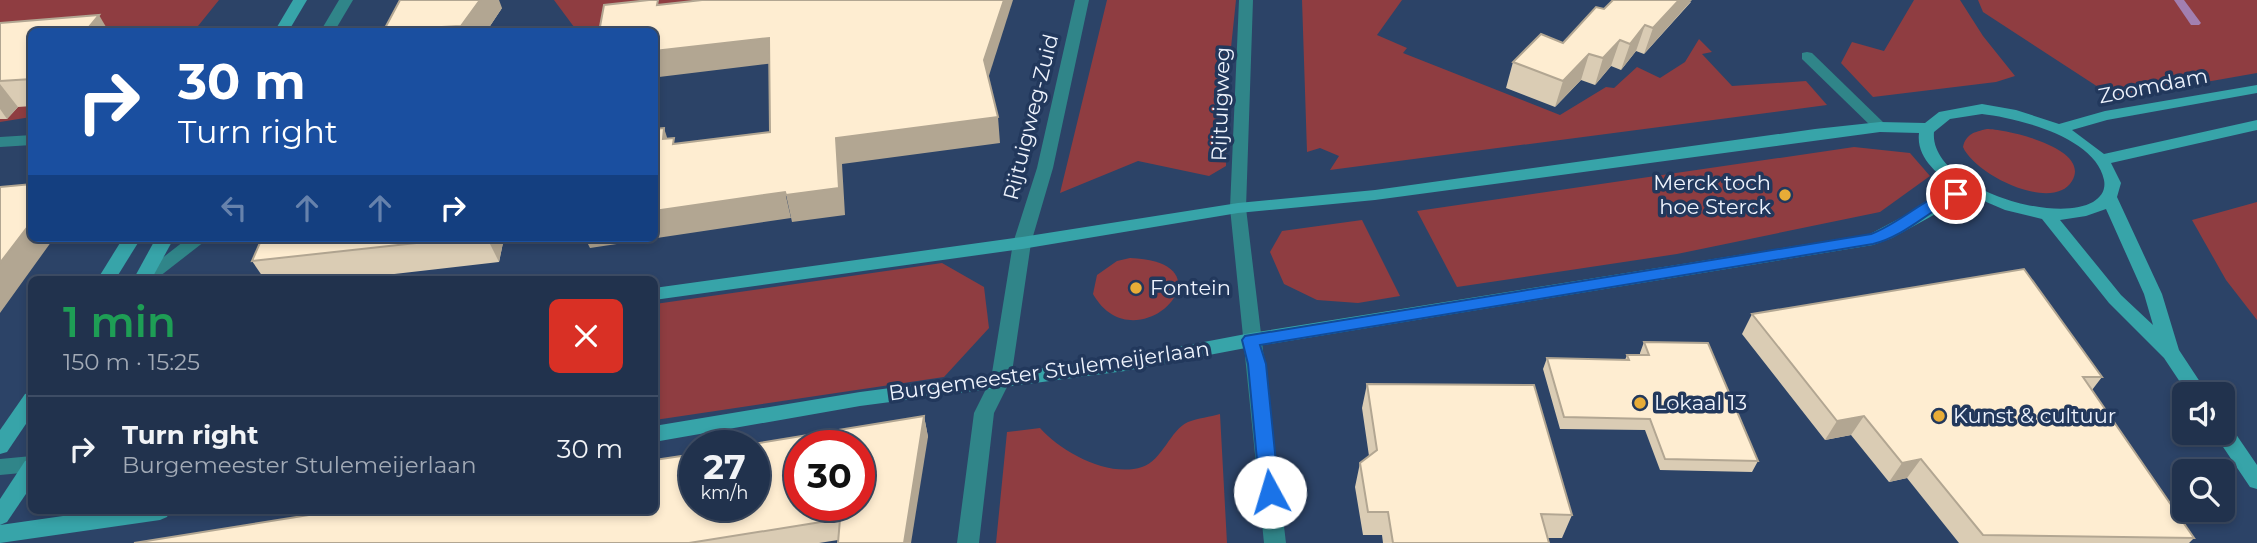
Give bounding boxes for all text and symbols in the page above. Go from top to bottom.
street label: Rijtuigweg-Zuid [998,31,1063,202]
street label: Rijtuigweg [1206,46,1235,162]
text: 30 m [178,52,306,111]
icon: right [63,56,154,147]
street label: Zoomdam [2096,63,2210,108]
text: Turn right [178,112,338,151]
pin [1926,164,1986,224]
place label: Merck toch hoe Sterck [1653,170,1771,219]
icon: arrive [1937,175,1975,213]
marker: Merck toch hoe Sterck [1777,187,1793,203]
icon: left [215,189,253,227]
icon: ahead [288,189,326,227]
icon: ahead [361,189,399,227]
icon: right [434,189,472,227]
place label: Fontein [1150,275,1231,300]
marker: Fontein [1128,280,1144,296]
text: 1 min [63,296,176,348]
button: close [549,299,623,373]
street label: Burgemeester Stulemeijerlaan [887,336,1211,405]
text: 150 m · 15:25 [63,348,200,376]
map controls [2172,382,2235,522]
button: sound [2172,382,2235,445]
place label: Lokaal 13 [1654,390,1747,415]
marker: Lokaal 13 [1632,395,1648,411]
place label: Kunst & cultuur [1953,403,2116,428]
marker: Kunst & cultuur [1931,408,1947,424]
text: Turn right [122,419,258,451]
icon: right [63,430,101,468]
speed limit sign: 30 [784,430,875,521]
text: 30 m [557,433,623,465]
text: 27 [703,445,746,488]
text: Burgemeester Stulemeijerlaan [122,451,476,479]
position arrow [1233,455,1307,529]
button: search [2172,459,2235,522]
text: km/h [700,482,749,504]

